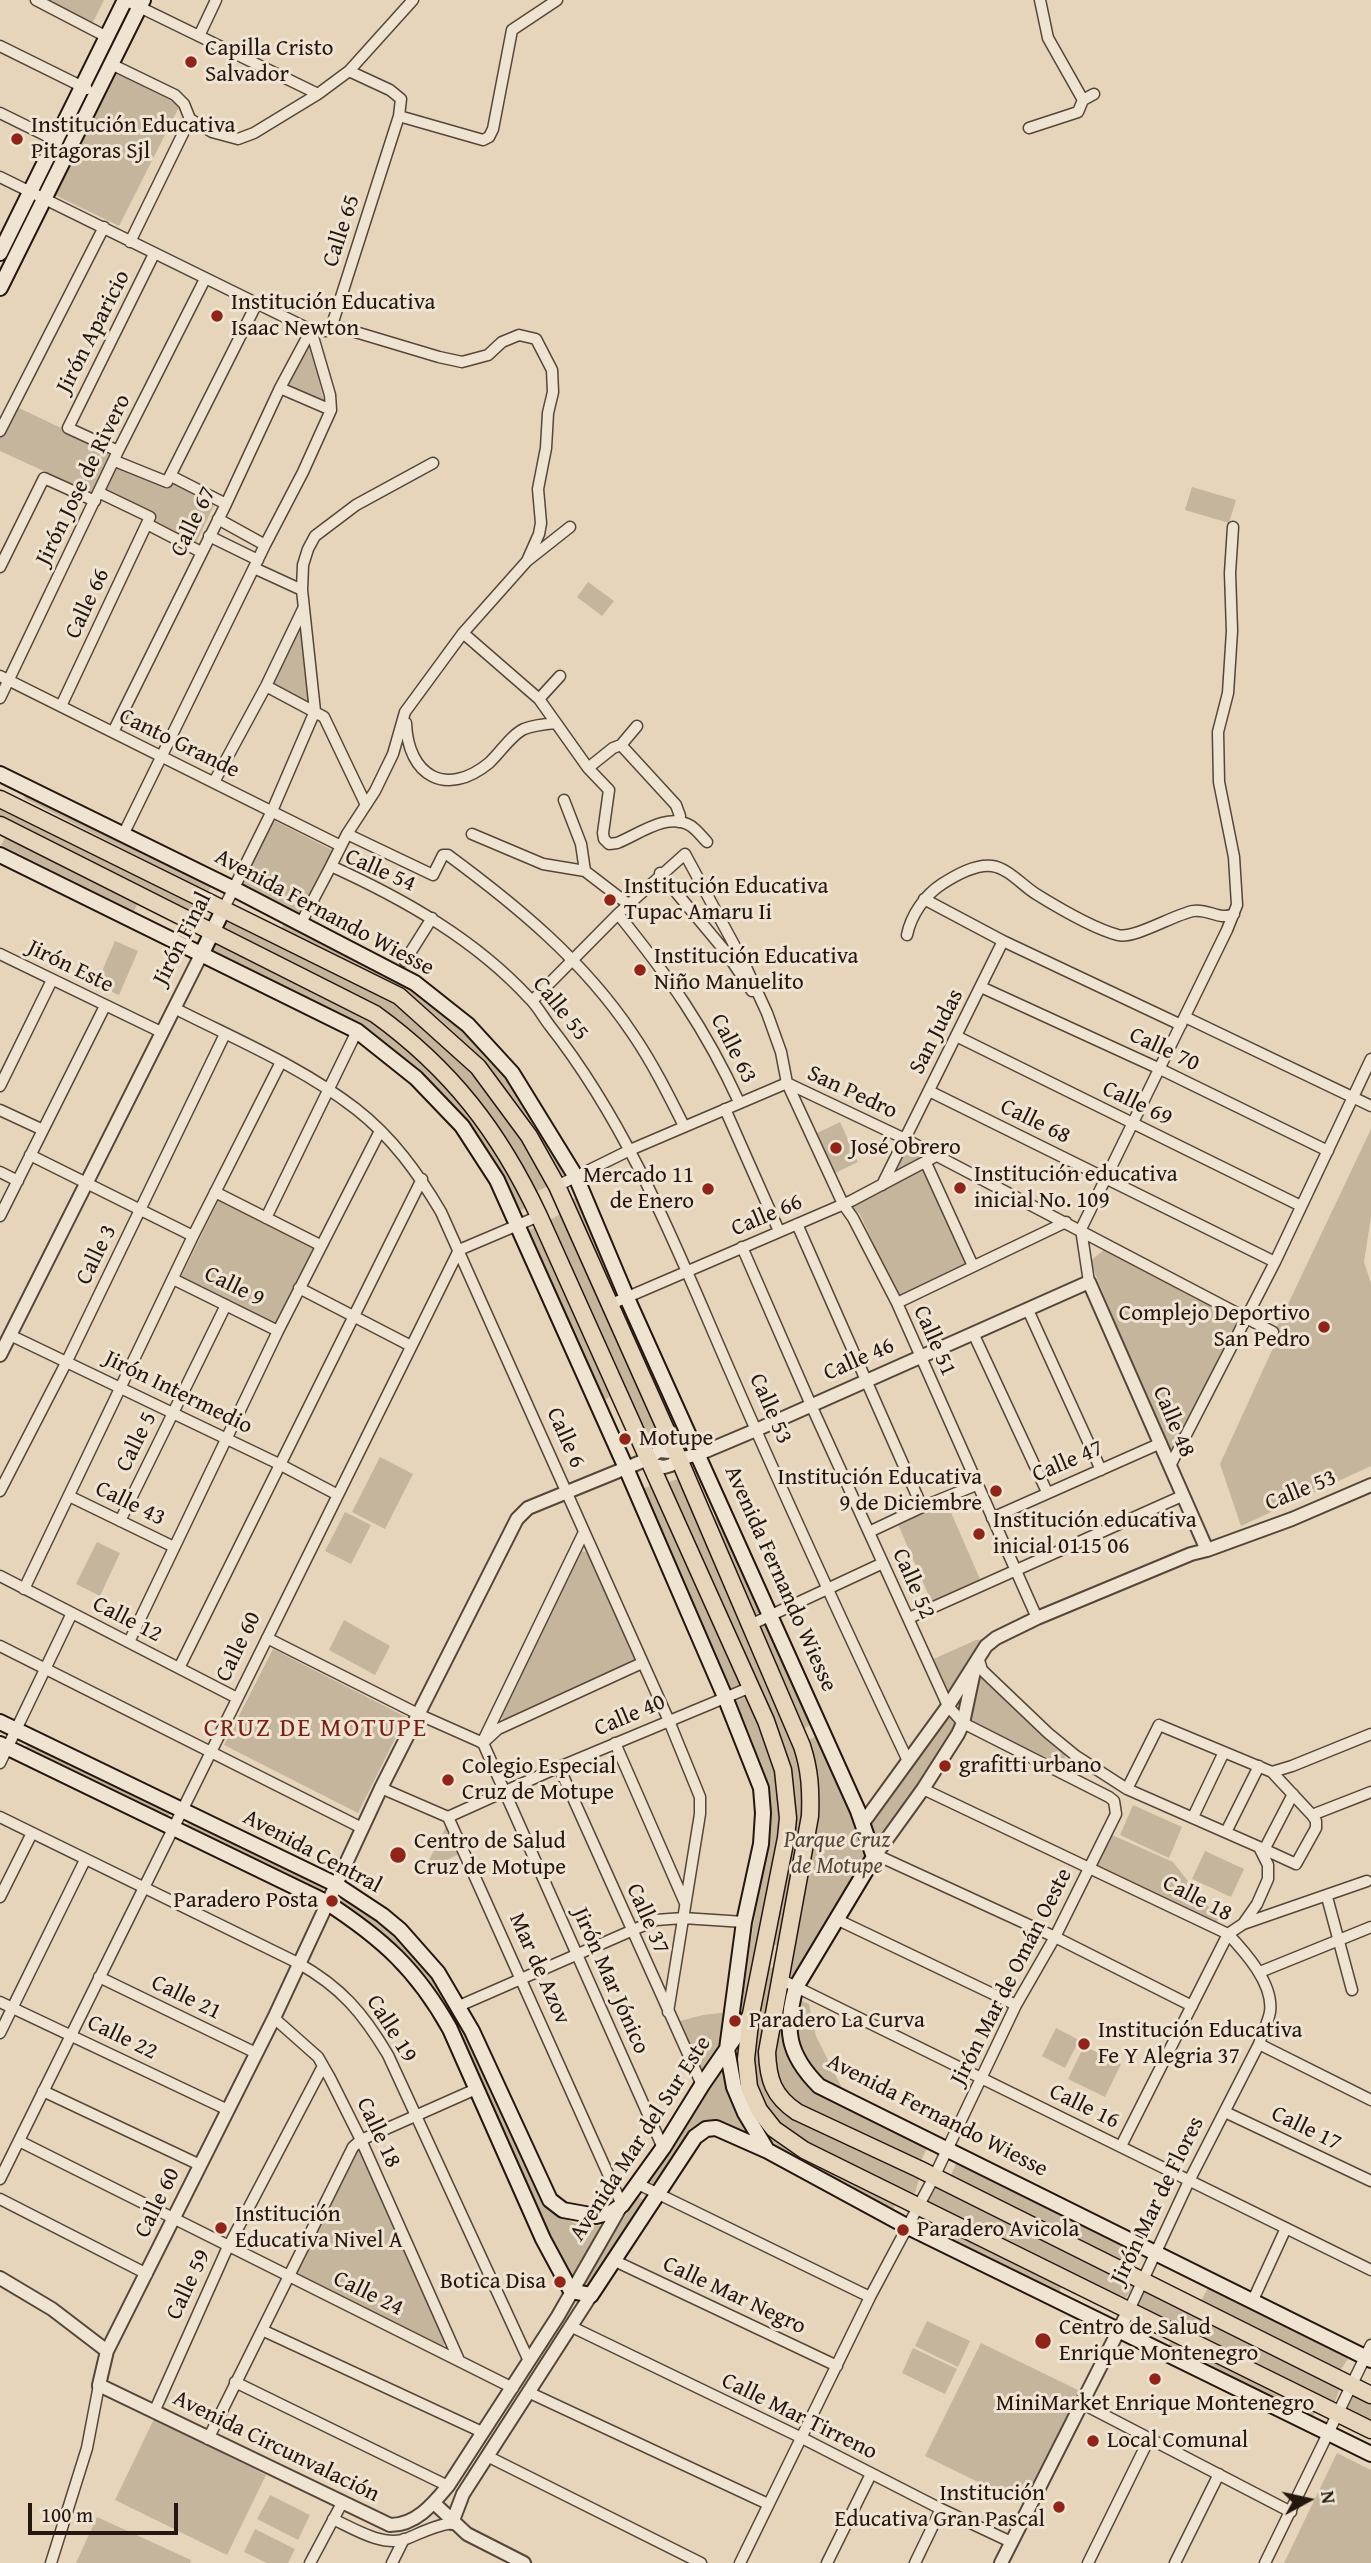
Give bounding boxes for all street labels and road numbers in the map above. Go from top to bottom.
street label: Calle 65 [317,191,367,271]
street label: Jirón Aparicio [51,266,137,398]
street label: Jirón Jose de Rivero [31,390,137,570]
street label: Calle 67 [165,483,223,561]
street label: Calle 66 [60,565,116,643]
street label: Canto Grande [114,703,244,785]
street label: Avenida Fernando Wiesse [210,843,438,983]
street label: Calle 54 [340,843,420,899]
street label: Jirón Final [148,888,218,990]
street label: Jirón Este [22,934,118,1000]
street label: Calle 55 [526,971,594,1047]
street label: San Judas [904,985,970,1079]
street label: Calle 63 [704,1010,762,1088]
street label: Calle 70 [1125,1022,1203,1078]
street label: San Pedro [802,1060,902,1126]
street label: Calle 69 [1098,1075,1176,1133]
street label: Calle 68 [996,1093,1074,1151]
street label: Calle 66 [727,1189,807,1243]
street label: Calle 3 [71,1221,123,1289]
street label: Calle 9 [200,1261,268,1313]
street label: Calle 51 [906,1301,962,1381]
street label: Calle 46 [819,1332,899,1388]
street label: Jirón Intermedio [99,1345,257,1441]
street label: Calle 53 [742,1369,798,1449]
street label: Calle 48 [1146,1382,1200,1462]
street label: Calle 6 [540,1404,590,1472]
street label: Calle 5 [111,1408,163,1476]
street label: Calle 47 [1028,1435,1108,1489]
street label: Avenida Fernando Wiesse [718,1462,842,1696]
street label: Calle 53 [1261,1464,1341,1518]
street label: Calle 43 [91,1475,169,1533]
street label: Calle 52 [885,1544,941,1624]
street label: Calle 12 [88,1591,166,1649]
street label: Calle 60 [210,1608,268,1686]
street label: Calle 40 [590,1689,670,1743]
street label: Avenida Central [238,1804,386,1900]
street label: Jirón Mar de Omán Oeste [945,1864,1079,2090]
street label: Calle 18 [1158,1870,1236,1928]
street label: Calle 37 [619,1879,675,1959]
street label: Jirón Mar Jónico [565,1903,655,2059]
street label: Mar de Azov [502,1909,576,2029]
street label: Calle 21 [147,1969,225,2027]
street label: Calle 19 [360,1990,422,2068]
street label: Calle 22 [83,2009,161,2067]
street label: Avenida Mar del Sur Este [564,2031,718,2247]
street label: Avenida Fernando Wiesse [822,2048,1052,2184]
street label: Calle 16 [1045,2078,1123,2136]
street label: Calle 18 [350,2094,406,2172]
street label: Calle 17 [1267,2100,1345,2158]
street label: Jirón Mar de Flores [1105,2112,1211,2290]
street label: Calle 60 [129,2164,187,2242]
street label: Calle 59 [161,2246,217,2324]
street label: Calle Mar Negro [658,2251,810,2341]
street label: Calle 24 [329,2265,407,2323]
street label: Calle Mar Tirreno [717,2367,881,2467]
street label: Avenida Circunvalación [168,2385,384,2509]

